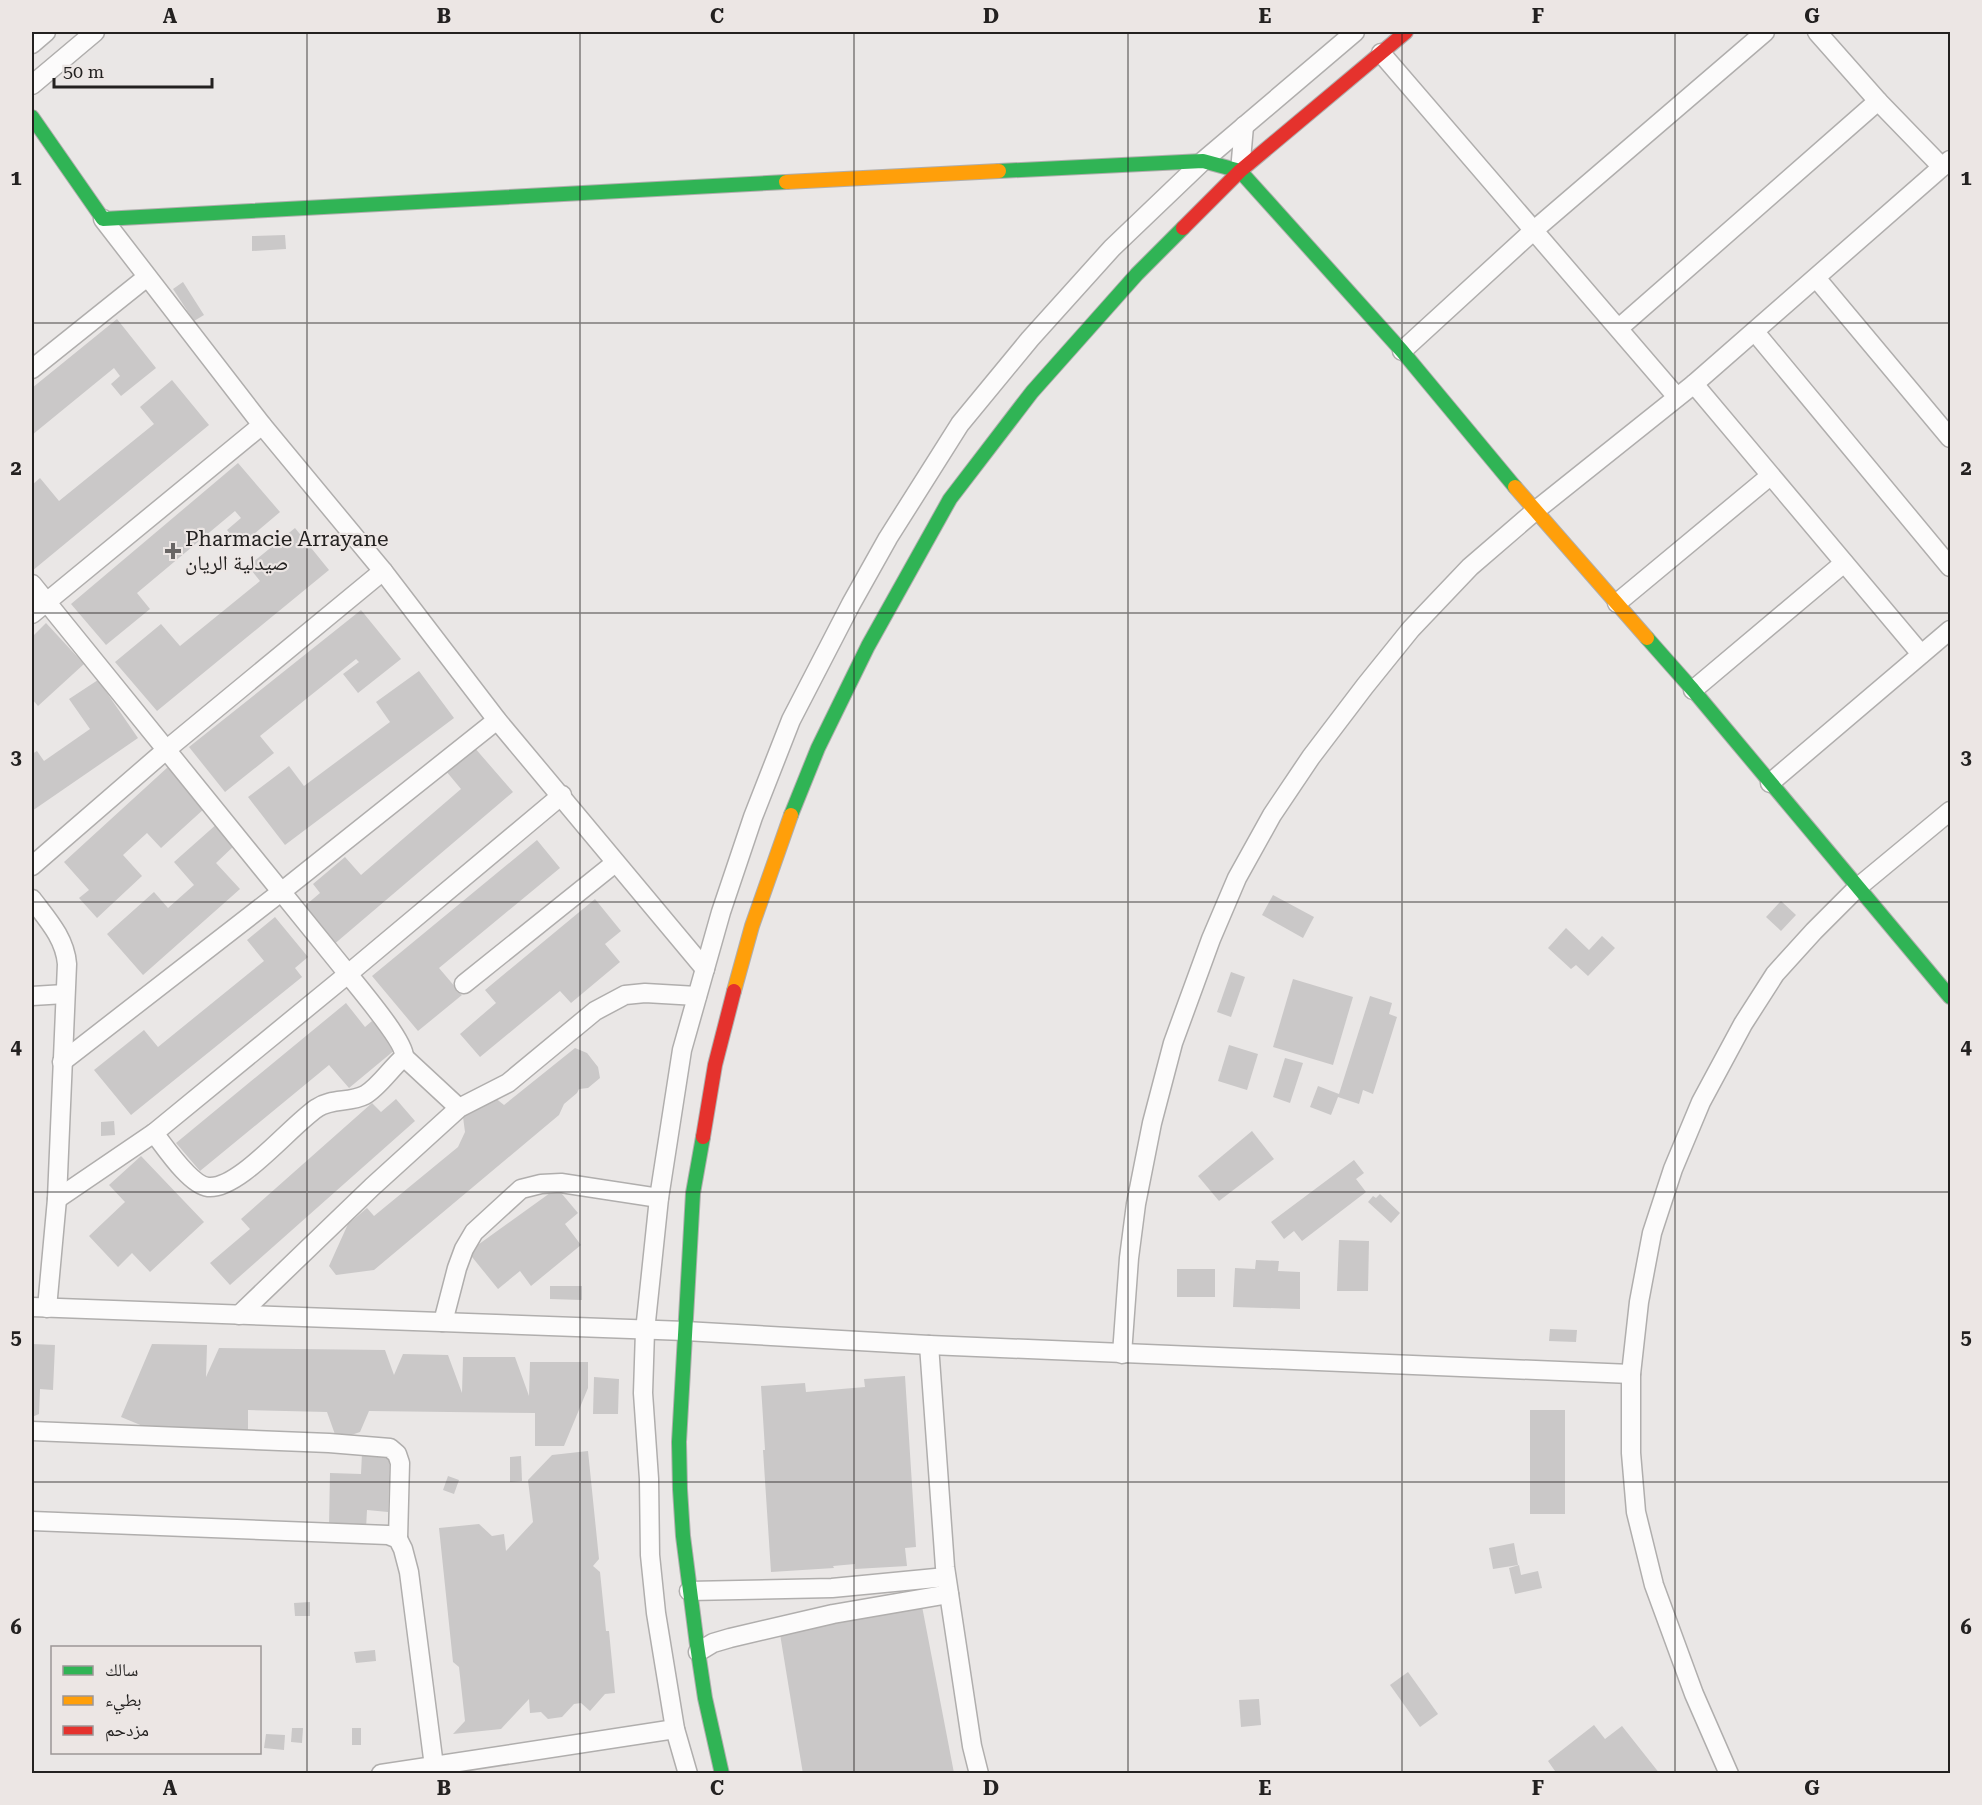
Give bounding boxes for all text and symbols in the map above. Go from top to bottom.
text: A [163,4,178,28]
text: B [437,4,451,28]
text: C [710,4,724,28]
text: D [983,4,999,28]
text: E [1259,4,1272,28]
text: F [1532,4,1544,28]
text: G [1804,4,1820,28]
scale bar [54,51,212,89]
text: 50 m [63,61,104,82]
text: 1 [10,166,22,190]
text: 1 [1960,166,1972,190]
text: 2 [10,456,22,480]
text: 2 [1960,456,1972,480]
place label: Pharmacie Arrayane صيدلية الريان [185,527,389,575]
marker: Pharmacie Arrayane صيدلية الريان [166,544,180,558]
text: 3 [10,745,22,769]
text: 3 [1960,745,1972,769]
text: 4 [10,1035,22,1059]
text: 4 [1960,1035,1972,1059]
text: 5 [10,1325,22,1349]
text: 5 [1960,1325,1972,1349]
text: 6 [10,1615,22,1639]
text: 6 [1960,1615,1972,1639]
legend [51,1646,261,1754]
text: سالك [105,1659,138,1680]
text: بطيء [105,1689,142,1715]
text: مزدحم [105,1719,149,1742]
text: A [163,1776,178,1800]
text: B [437,1776,451,1800]
text: C [710,1776,724,1800]
text: D [983,1776,999,1800]
text: E [1259,1776,1272,1800]
text: F [1532,1776,1544,1800]
text: G [1804,1776,1820,1800]

